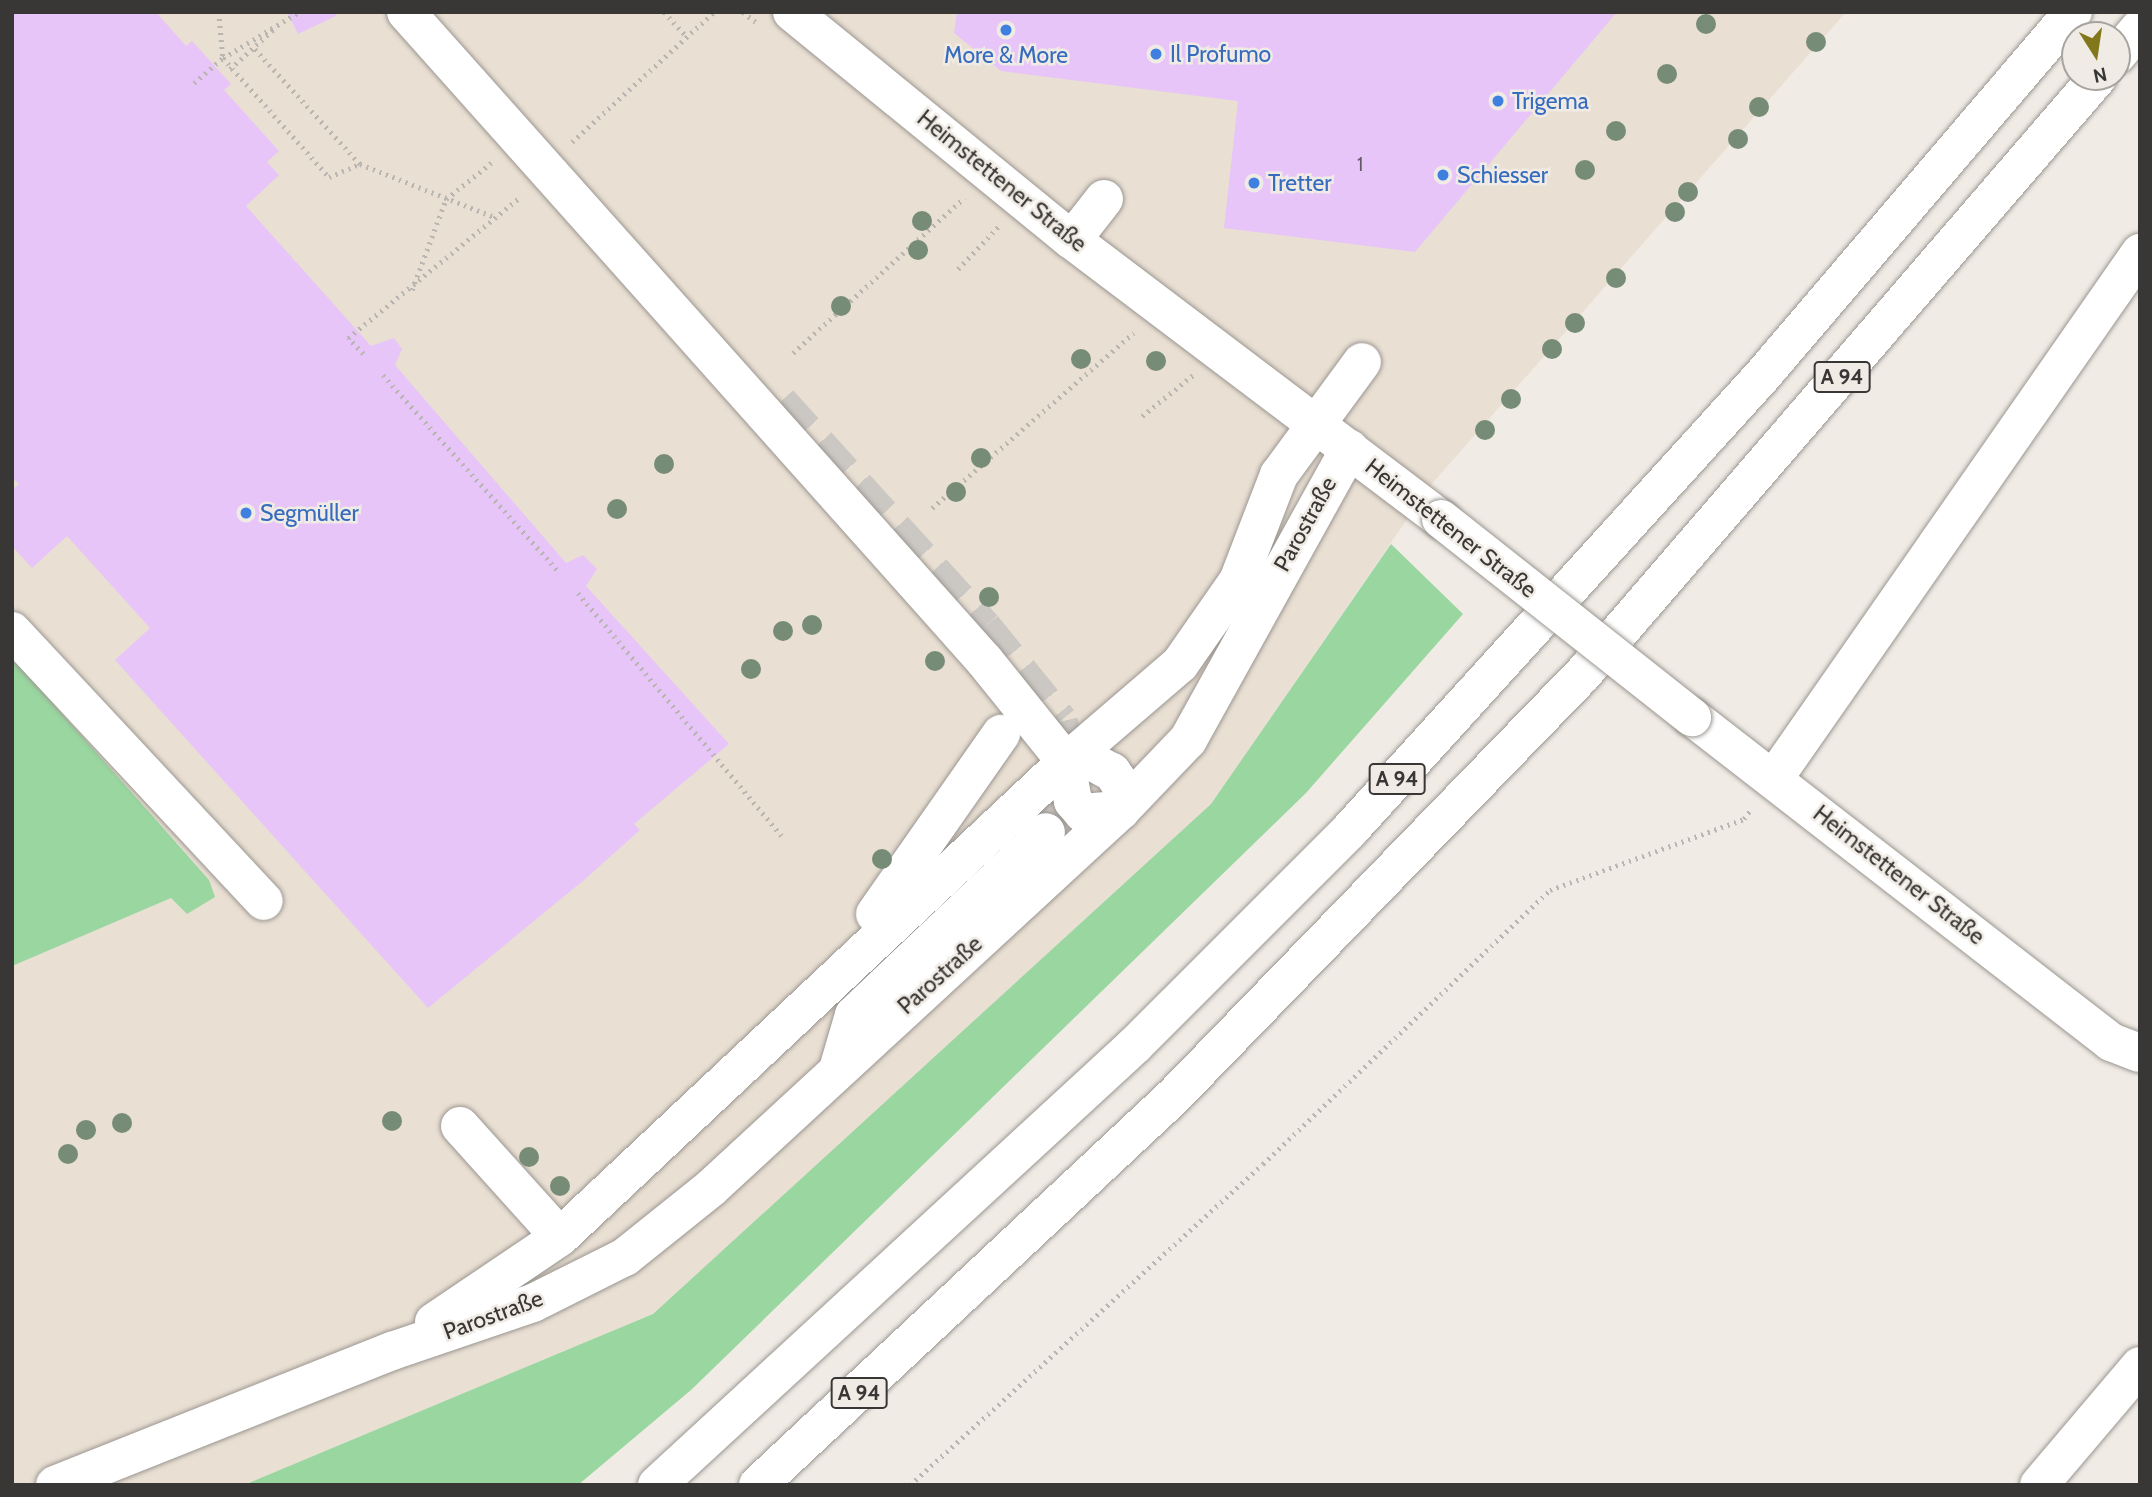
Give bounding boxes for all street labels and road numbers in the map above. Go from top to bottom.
street label: Heimstettener Straße [912,104,1092,258]
road number: A 94 [1812,360,1872,394]
street label: Heimstettener Straße [1360,453,1542,603]
street label: Parostraße [1268,472,1342,576]
road number: A 94 [1367,762,1427,796]
street label: Heimstettener Straße [1808,800,1990,950]
street label: Parostraße [892,930,988,1020]
street label: Parostraße [439,1284,547,1346]
road number: A 94 [829,1376,889,1410]

